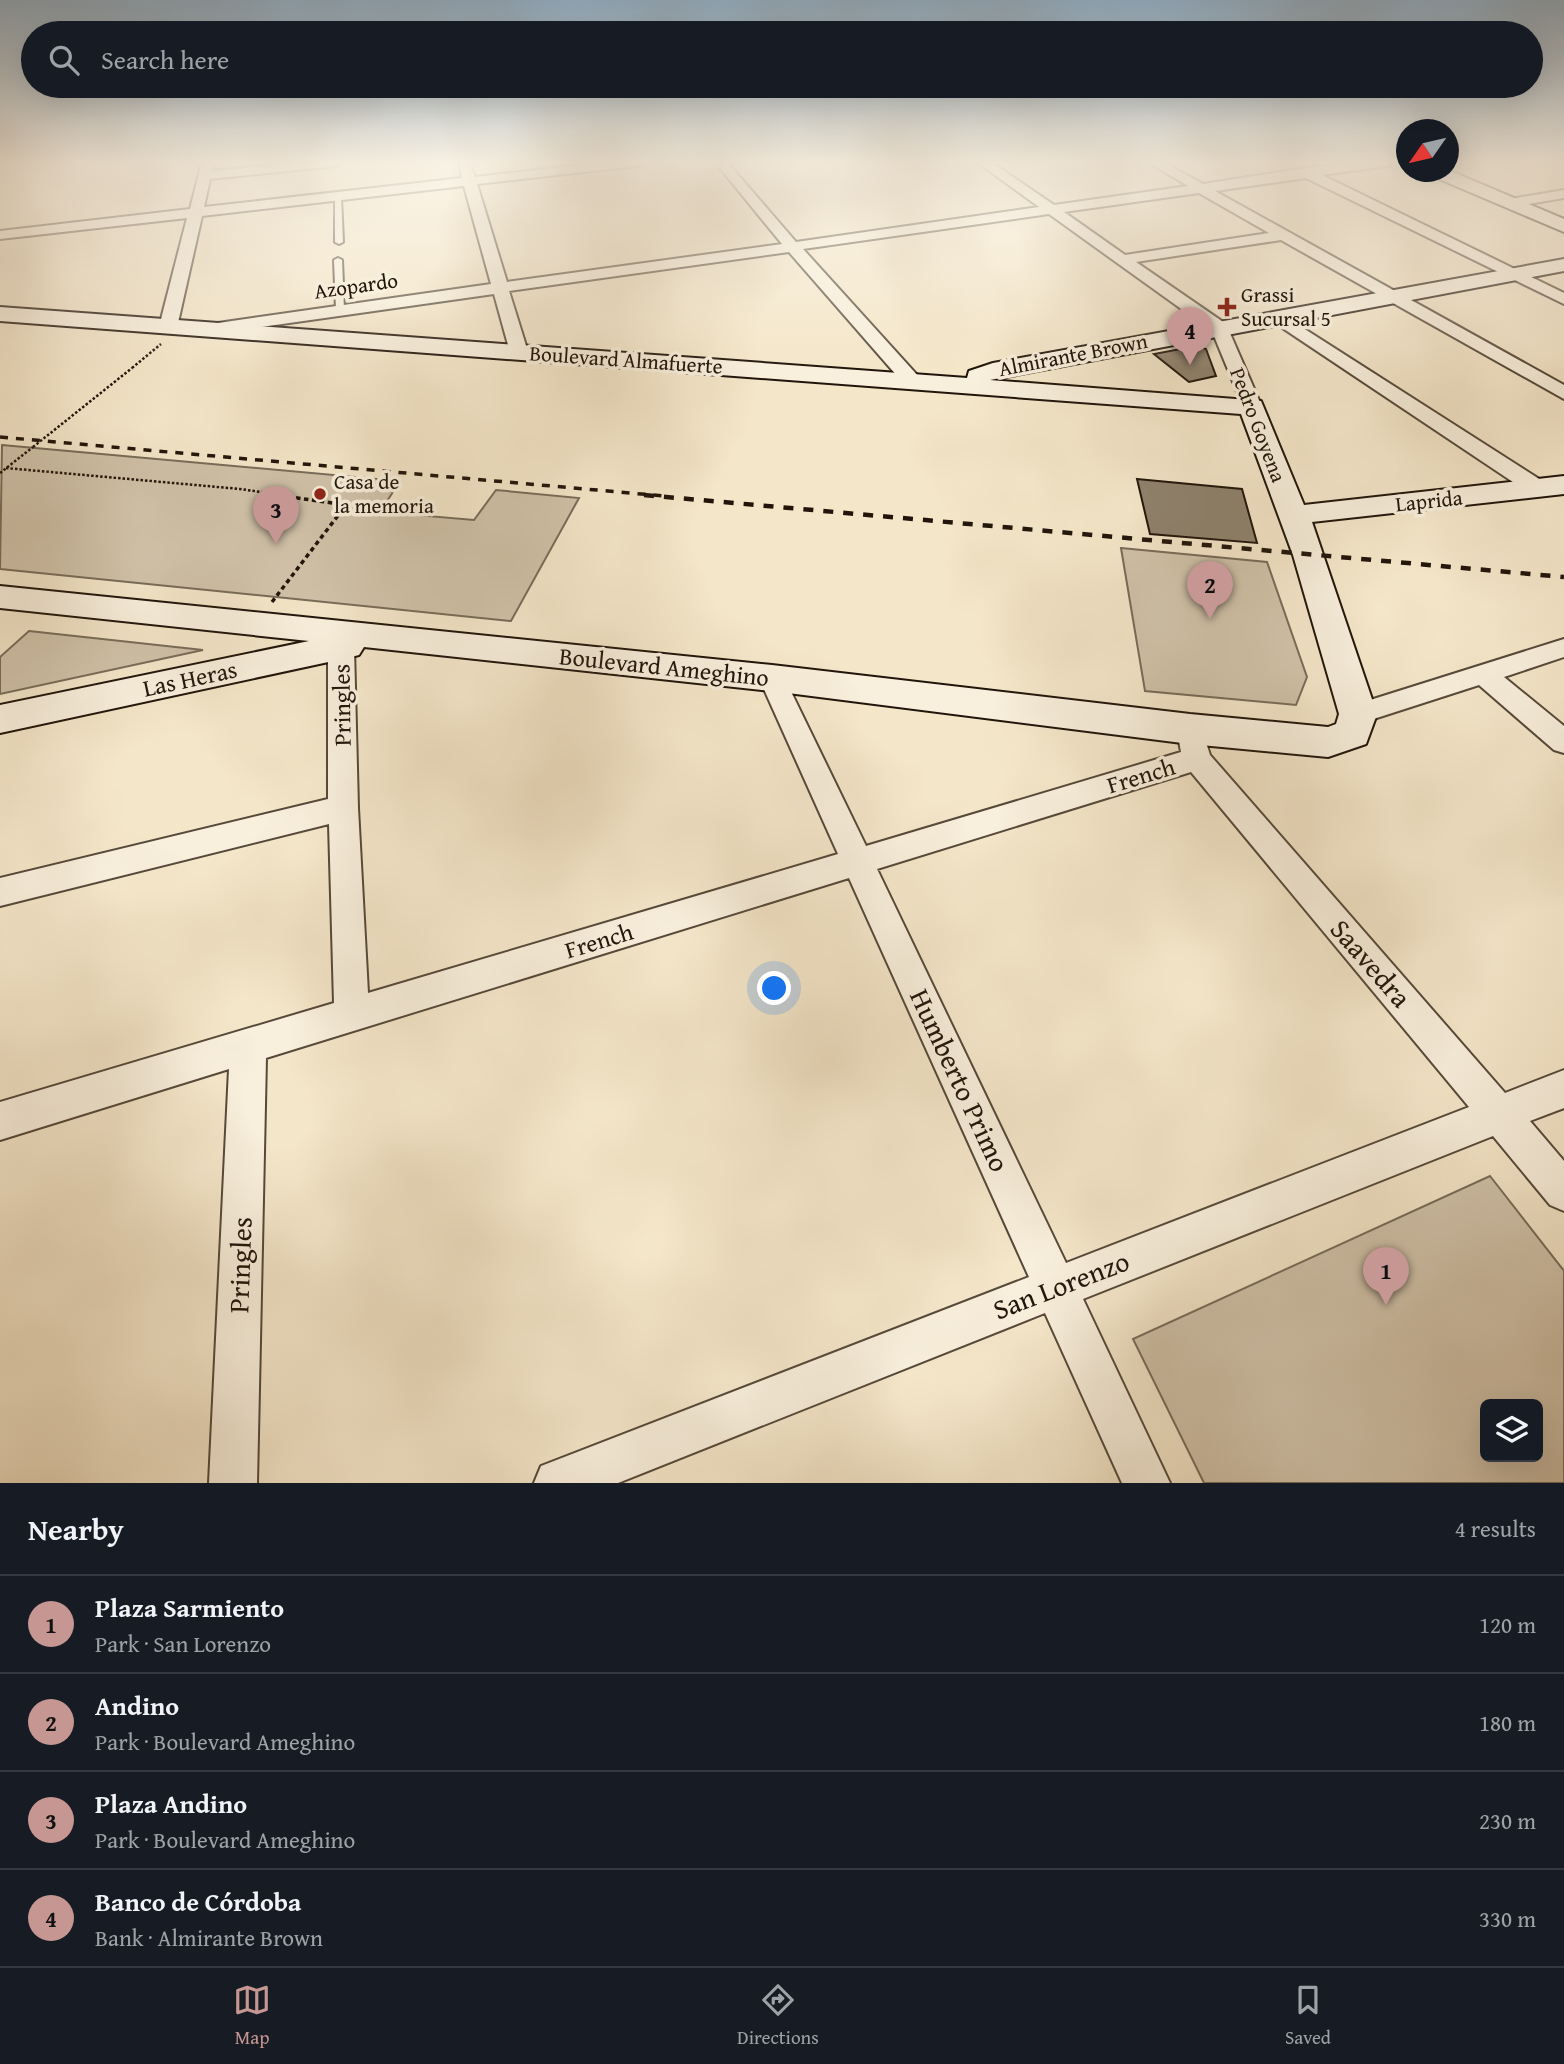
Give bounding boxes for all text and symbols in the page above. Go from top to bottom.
search box [21,21,1543,98]
text: Search here [101,40,229,79]
icon: search [45,41,83,79]
north arrow [1396,119,1459,182]
street label: Azopardo [312,264,400,307]
place label: Grassi Sucursal 5 [1241,279,1331,334]
marker: Grassi Sucursal 5 [1219,299,1235,315]
pin: 4 [1167,307,1213,365]
street label: Almirante Brown [996,325,1150,384]
street label: Boulevard Almafuerte [528,337,724,382]
street label: Pedro Goyena [1222,363,1295,487]
place label: Casa de la memoria [334,466,434,521]
street label: Laprida [1394,482,1464,519]
pin: 3 [253,486,299,544]
marker: Casa de la memoria [312,486,328,502]
pin: 2 [1187,561,1233,619]
street label: Boulevard Ameghino [557,638,771,695]
street label: Las Heras [140,651,240,706]
street label: Pringles [323,663,360,747]
street label: French [1102,748,1180,802]
street label: Saavedra [1321,909,1422,1017]
street label: French [560,913,638,967]
your location [757,971,791,1005]
street label: Humberto Primo [900,982,1021,1178]
street label: Pringles [217,1216,262,1314]
street label: San Lorenzo [987,1240,1135,1329]
pin: 1 [1363,1247,1409,1305]
map controls [1480,1399,1543,1462]
button: layers [1480,1399,1543,1462]
text: Nearby [28,1507,124,1551]
text: 4 results [1455,1512,1536,1545]
text: Plaza Sarmiento [95,1588,284,1627]
text: 1 [45,1608,57,1641]
text: 120 m [1479,1608,1536,1641]
text: Park · San Lorenzo [95,1627,271,1660]
text: Andino [95,1686,179,1725]
text: 2 [45,1706,57,1739]
text: 180 m [1479,1706,1536,1739]
text: Park · Boulevard Ameghino [95,1725,355,1758]
text: Plaza Andino [95,1784,247,1823]
text: 3 [45,1804,57,1837]
text: 230 m [1479,1804,1536,1837]
text: Park · Boulevard Ameghino [95,1823,355,1856]
text: Banco de Córdoba [95,1882,301,1921]
text: 4 [45,1902,57,1935]
text: 330 m [1479,1902,1536,1935]
text: Bank · Almirante Brown [95,1921,323,1954]
tab: Map [233,1981,271,2051]
tab: Directions [737,1981,819,2051]
tab: Saved [1285,1981,1331,2051]

